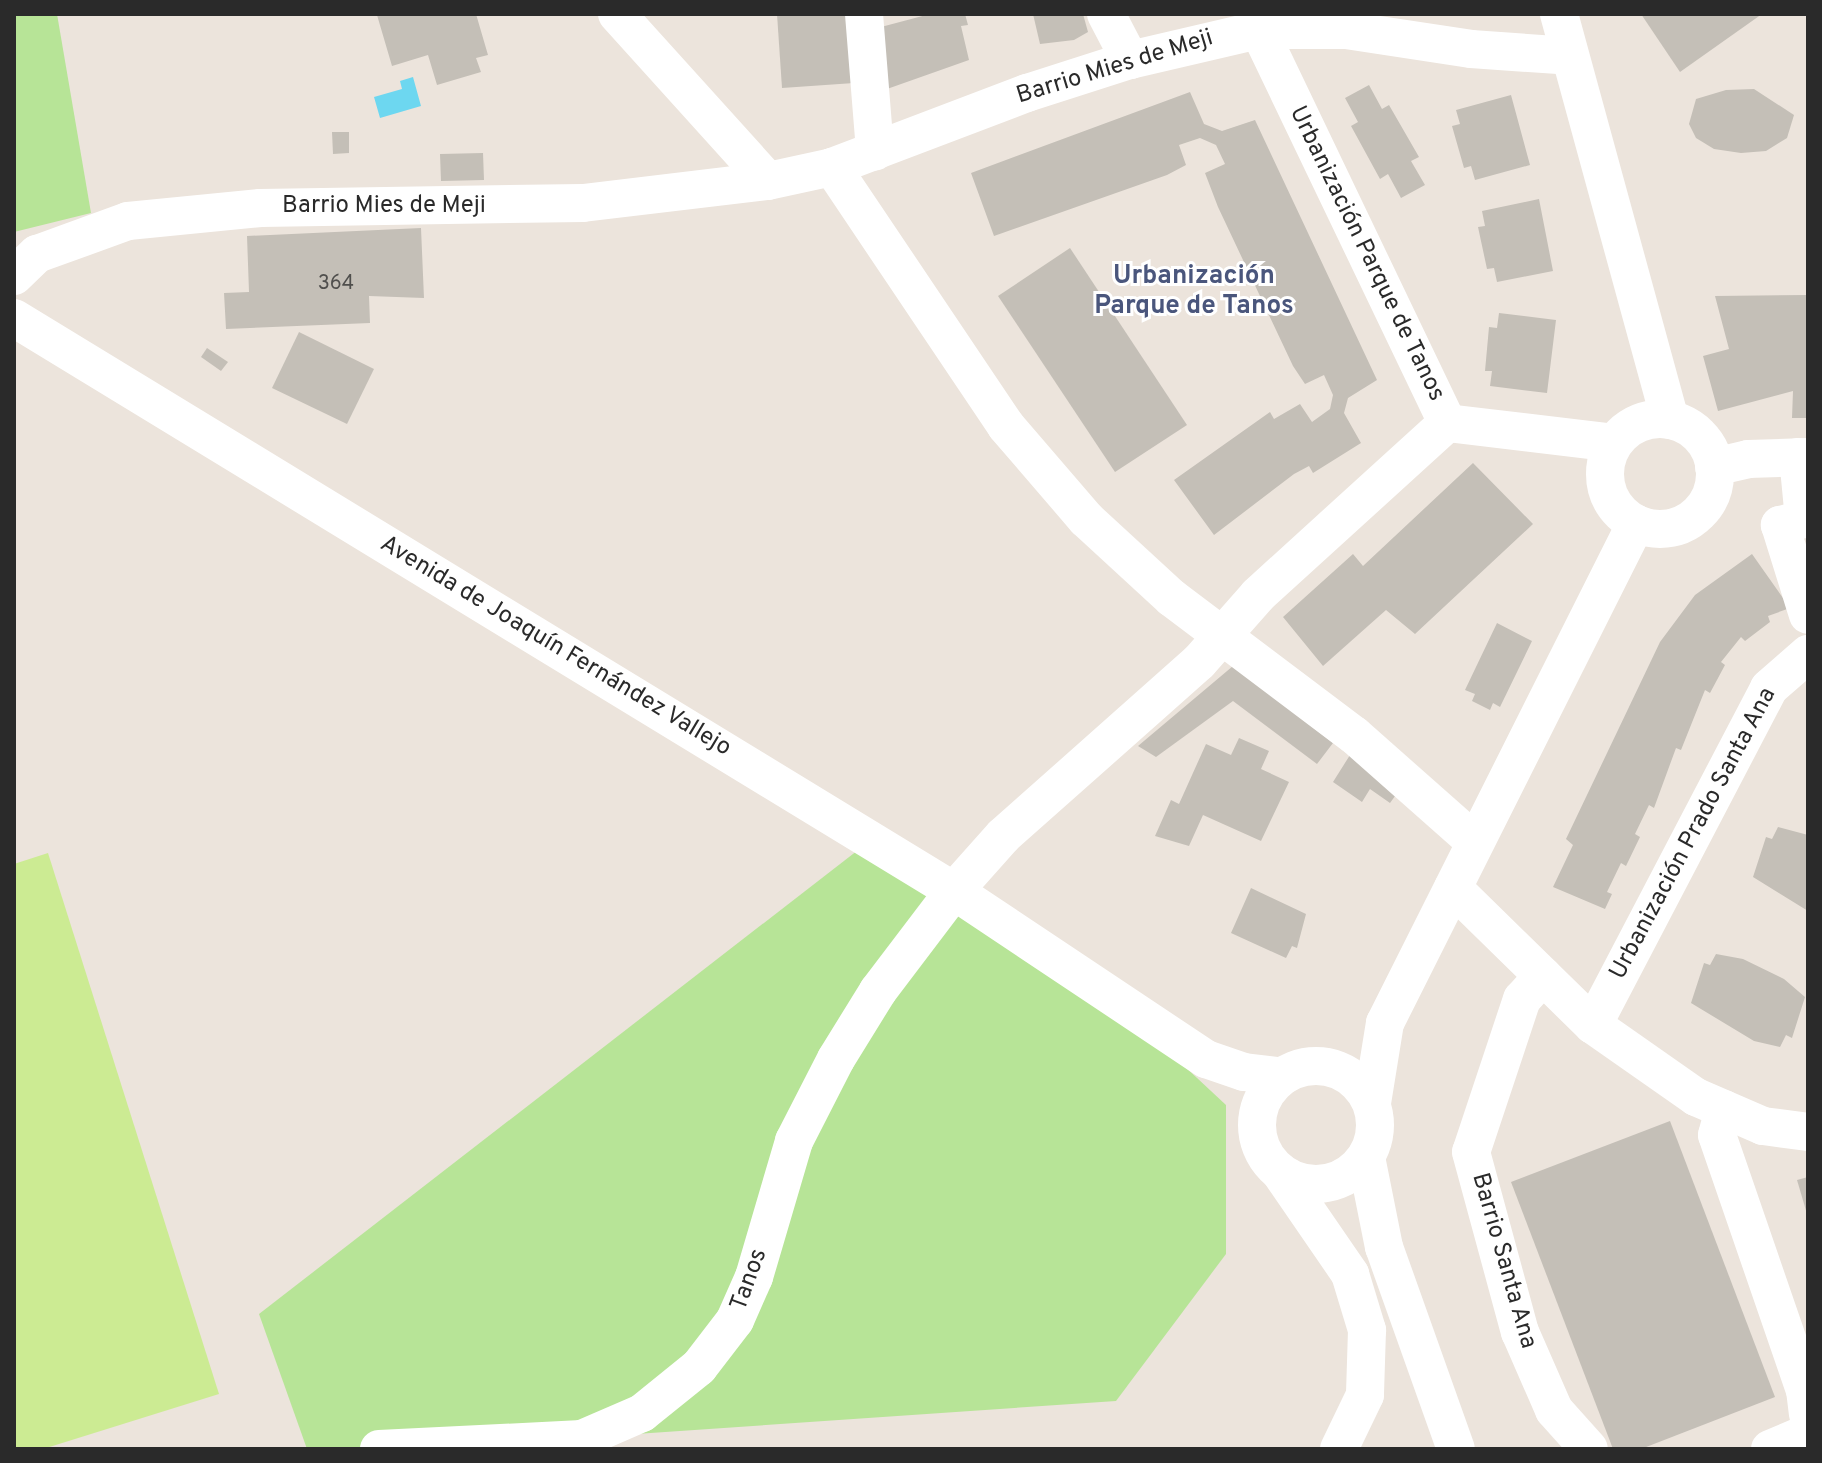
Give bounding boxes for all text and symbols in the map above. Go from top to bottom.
street label: Barrio Mies de Meji [1013,24,1217,112]
street label: Urbanización Parque de Tanos [1282,101,1450,407]
street label: Barrio Mies de Meji [282,193,486,221]
district label: Urbanización Parque de Tanos [1094,261,1294,322]
house number: 364 [318,272,354,296]
street label: Avenida de Joaquín Fernández Vallejo [374,530,736,764]
street label: Urbanización Prado Santa Ana [1604,683,1784,985]
street label: Barrio Santa Ana [1464,1169,1542,1353]
street label: Tanos [726,1245,774,1315]

